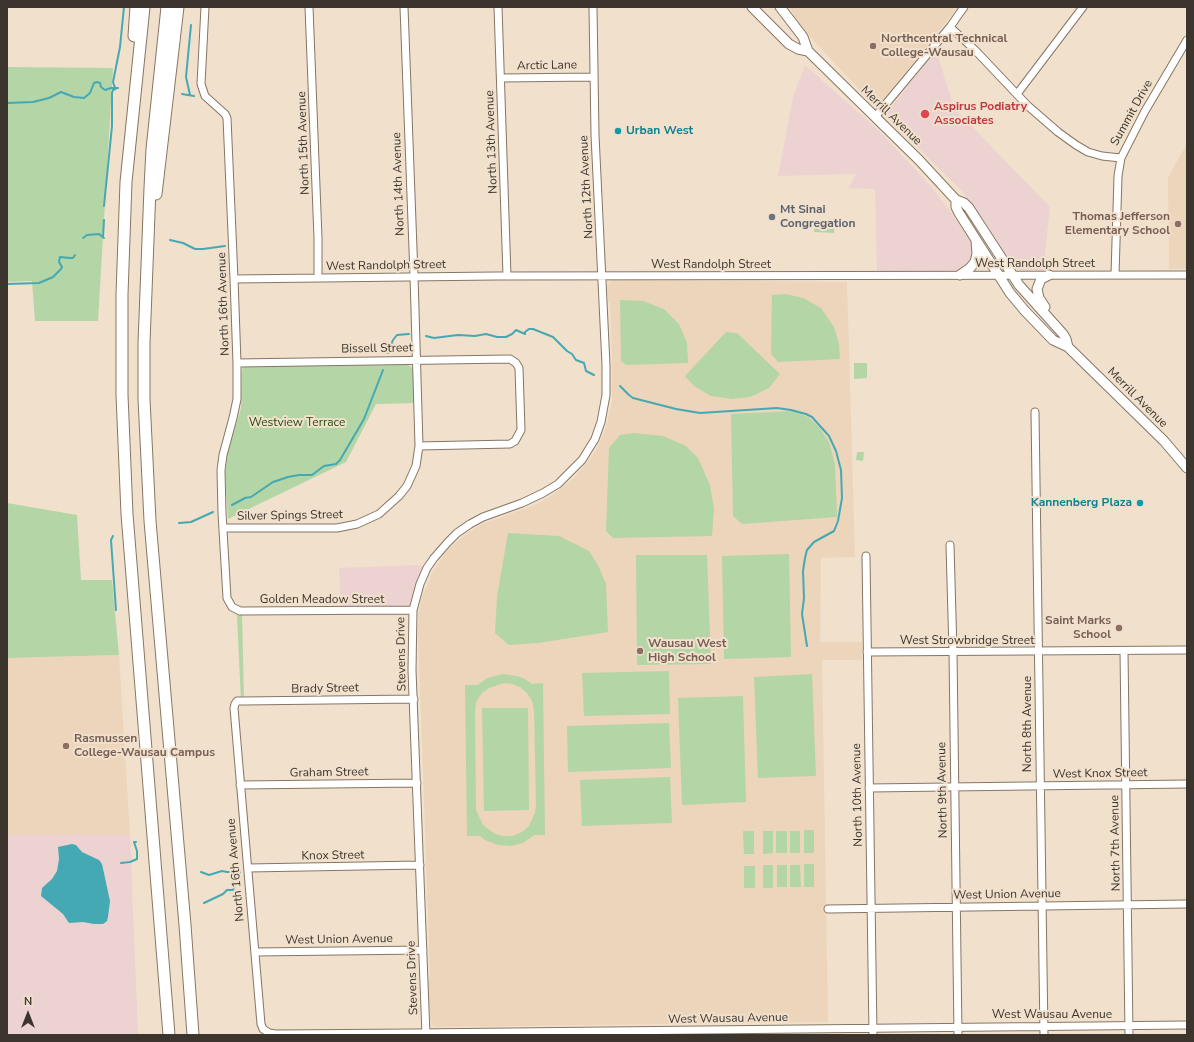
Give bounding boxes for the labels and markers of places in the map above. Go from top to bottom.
place label: Northcentral Technical College-Wausau [881,32,1007,60]
marker: Northcentral Technical College-Wausau [868,41,878,51]
place label: Aspirus Podiatry Associates [934,100,1027,128]
marker: Aspirus Podiatry Associates [919,108,931,120]
place label: Urban West [626,124,693,138]
marker: Urban West [613,126,623,136]
place label: Mt Sinai Congregation [780,203,855,231]
place label: Thomas Jefferson Elementary School [1065,210,1170,238]
marker: Mt Sinai Congregation [767,212,777,222]
marker: Thomas Jefferson Elementary School [1173,219,1183,229]
place label: Kannenberg Plaza [1031,496,1132,510]
marker: Kannenberg Plaza [1135,498,1145,508]
place label: Saint Marks School [1045,614,1111,642]
marker: Saint Marks School [1114,623,1124,633]
place label: Wausau West High School [648,637,726,665]
marker: Wausau West High School [635,646,645,656]
place label: Rasmussen College-Wausau Campus [74,732,215,760]
marker: Rasmussen College-Wausau Campus [61,741,71,751]

